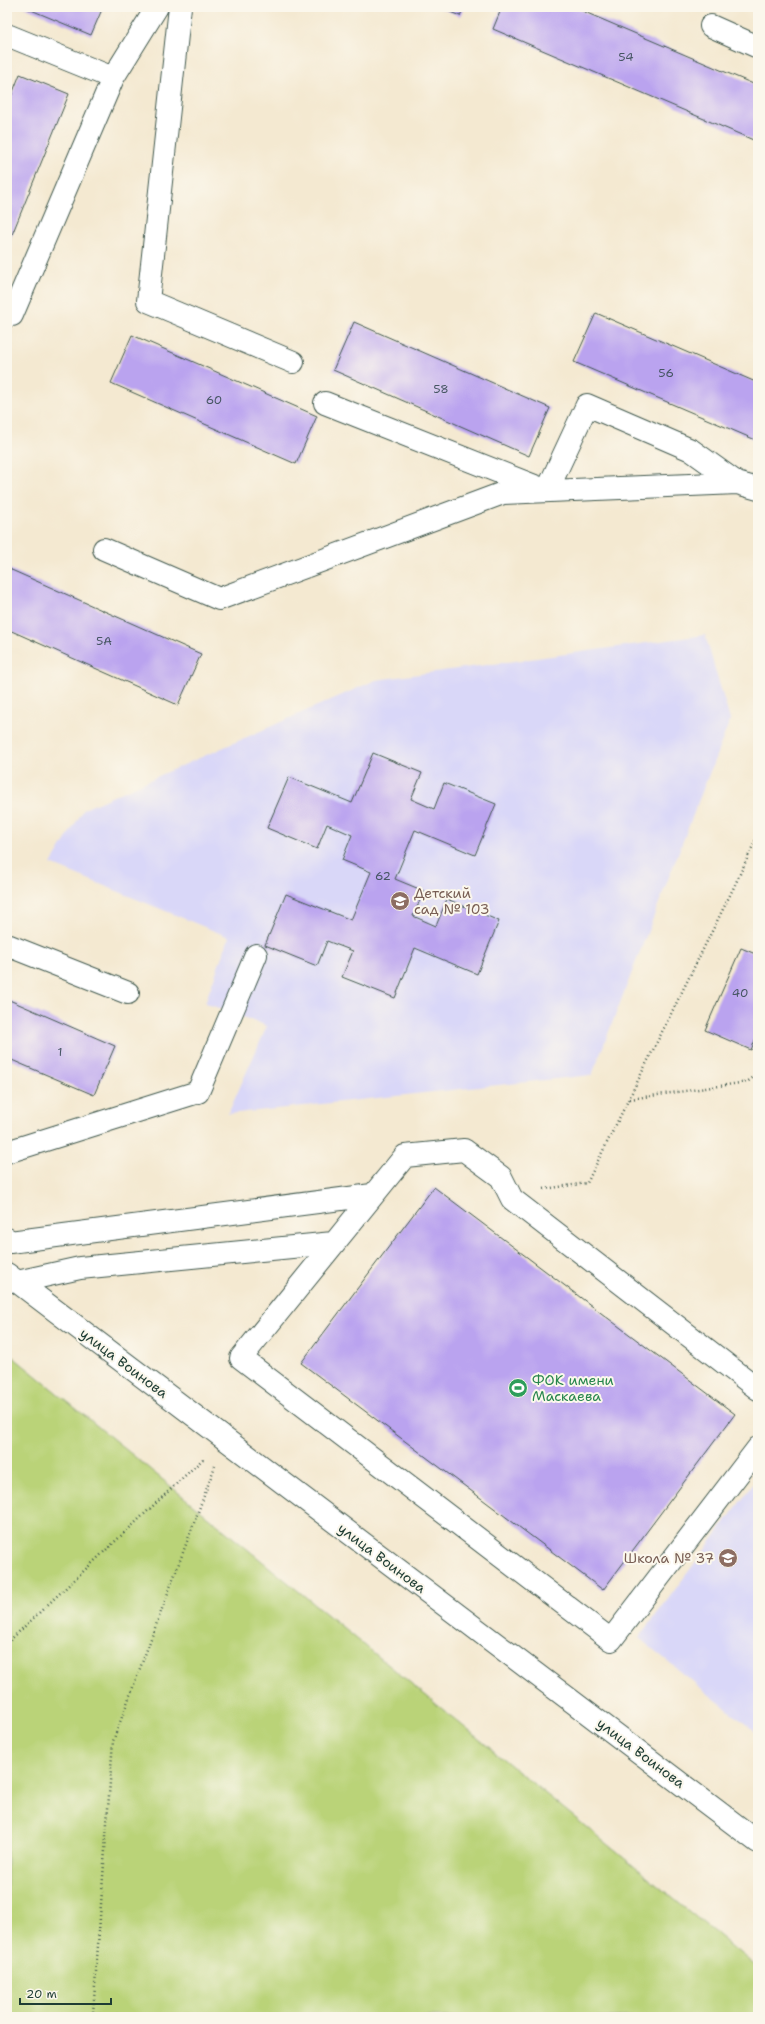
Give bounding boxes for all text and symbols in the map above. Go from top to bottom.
house number: 54 [618,49,634,65]
house number: 56 [658,365,674,381]
house number: 58 [433,381,449,397]
house number: 60 [206,392,222,408]
house number: 5А [96,633,112,649]
house number: 62 [375,868,391,884]
place label: Детский сад № 103 [414,884,490,918]
school or university icon: Детский сад № 103 [389,890,411,912]
house number: 40 [732,985,748,1001]
house number: 1 [57,1044,63,1060]
street label: улица Воинова [76,1324,172,1402]
place label: ФОК имени Маскаева [532,1371,614,1405]
sports icon: ФОК имени Маскаева [507,1377,529,1399]
street label: улица Воинова [334,1519,430,1597]
school or university icon: Школа № 37 [717,1547,739,1569]
place label: Школа № 37 [624,1549,714,1567]
street label: улица Воинова [593,1714,689,1792]
scale bar [20,1980,111,2006]
text: 20 m [26,1986,57,2002]

